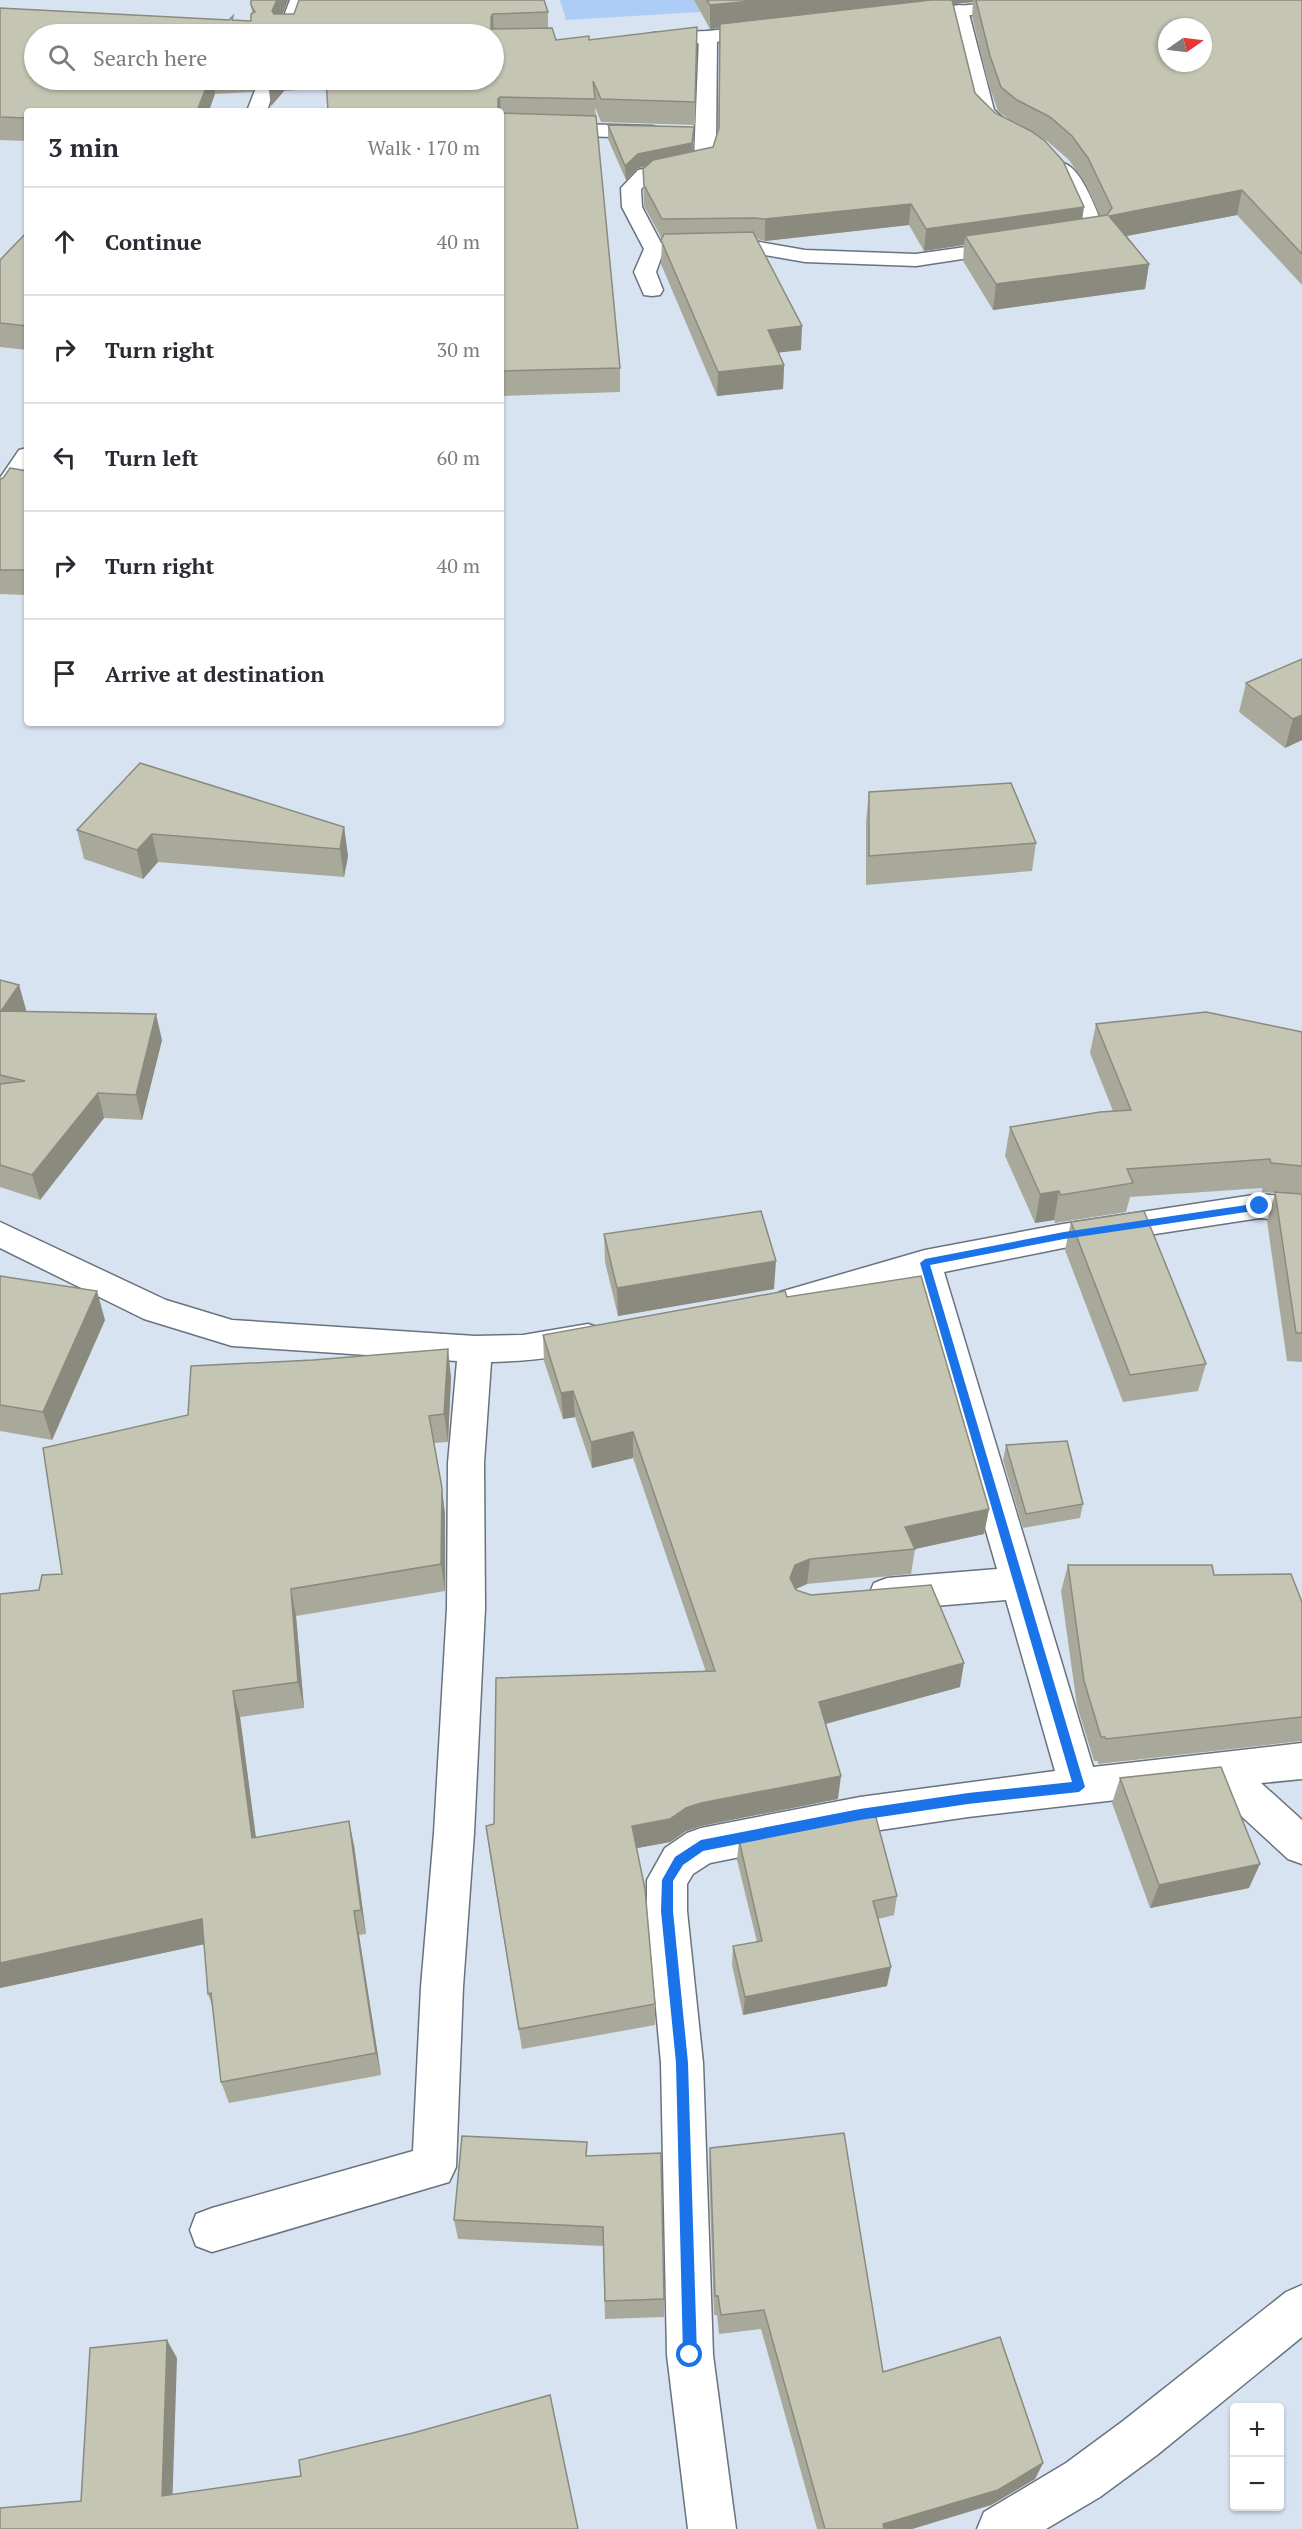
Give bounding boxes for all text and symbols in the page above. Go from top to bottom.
north arrow [1158,18,1212,72]
search box [24,24,504,90]
icon: search [45,41,78,74]
text: Search here [93,43,207,72]
text: 3 min [48,130,119,164]
text: Walk · 170 m [368,134,480,161]
icon: ahead [48,225,81,258]
text: Continue [105,227,202,256]
text: 40 m [437,228,480,255]
icon: right [48,333,81,366]
text: Turn right [105,335,214,364]
text: 30 m [437,336,480,363]
icon: left [48,441,81,474]
text: Turn left [105,443,198,472]
text: 60 m [437,444,480,471]
icon: right [48,549,81,582]
text: Turn right [105,551,214,580]
text: 40 m [437,552,480,579]
icon: arrive [48,657,81,690]
text: Arrive at destination [105,659,324,688]
route end [1246,1192,1272,1218]
route start [676,2341,702,2367]
map controls [1230,2403,1284,2511]
button: + [1230,2403,1284,2457]
button: − [1230,2457,1284,2511]

